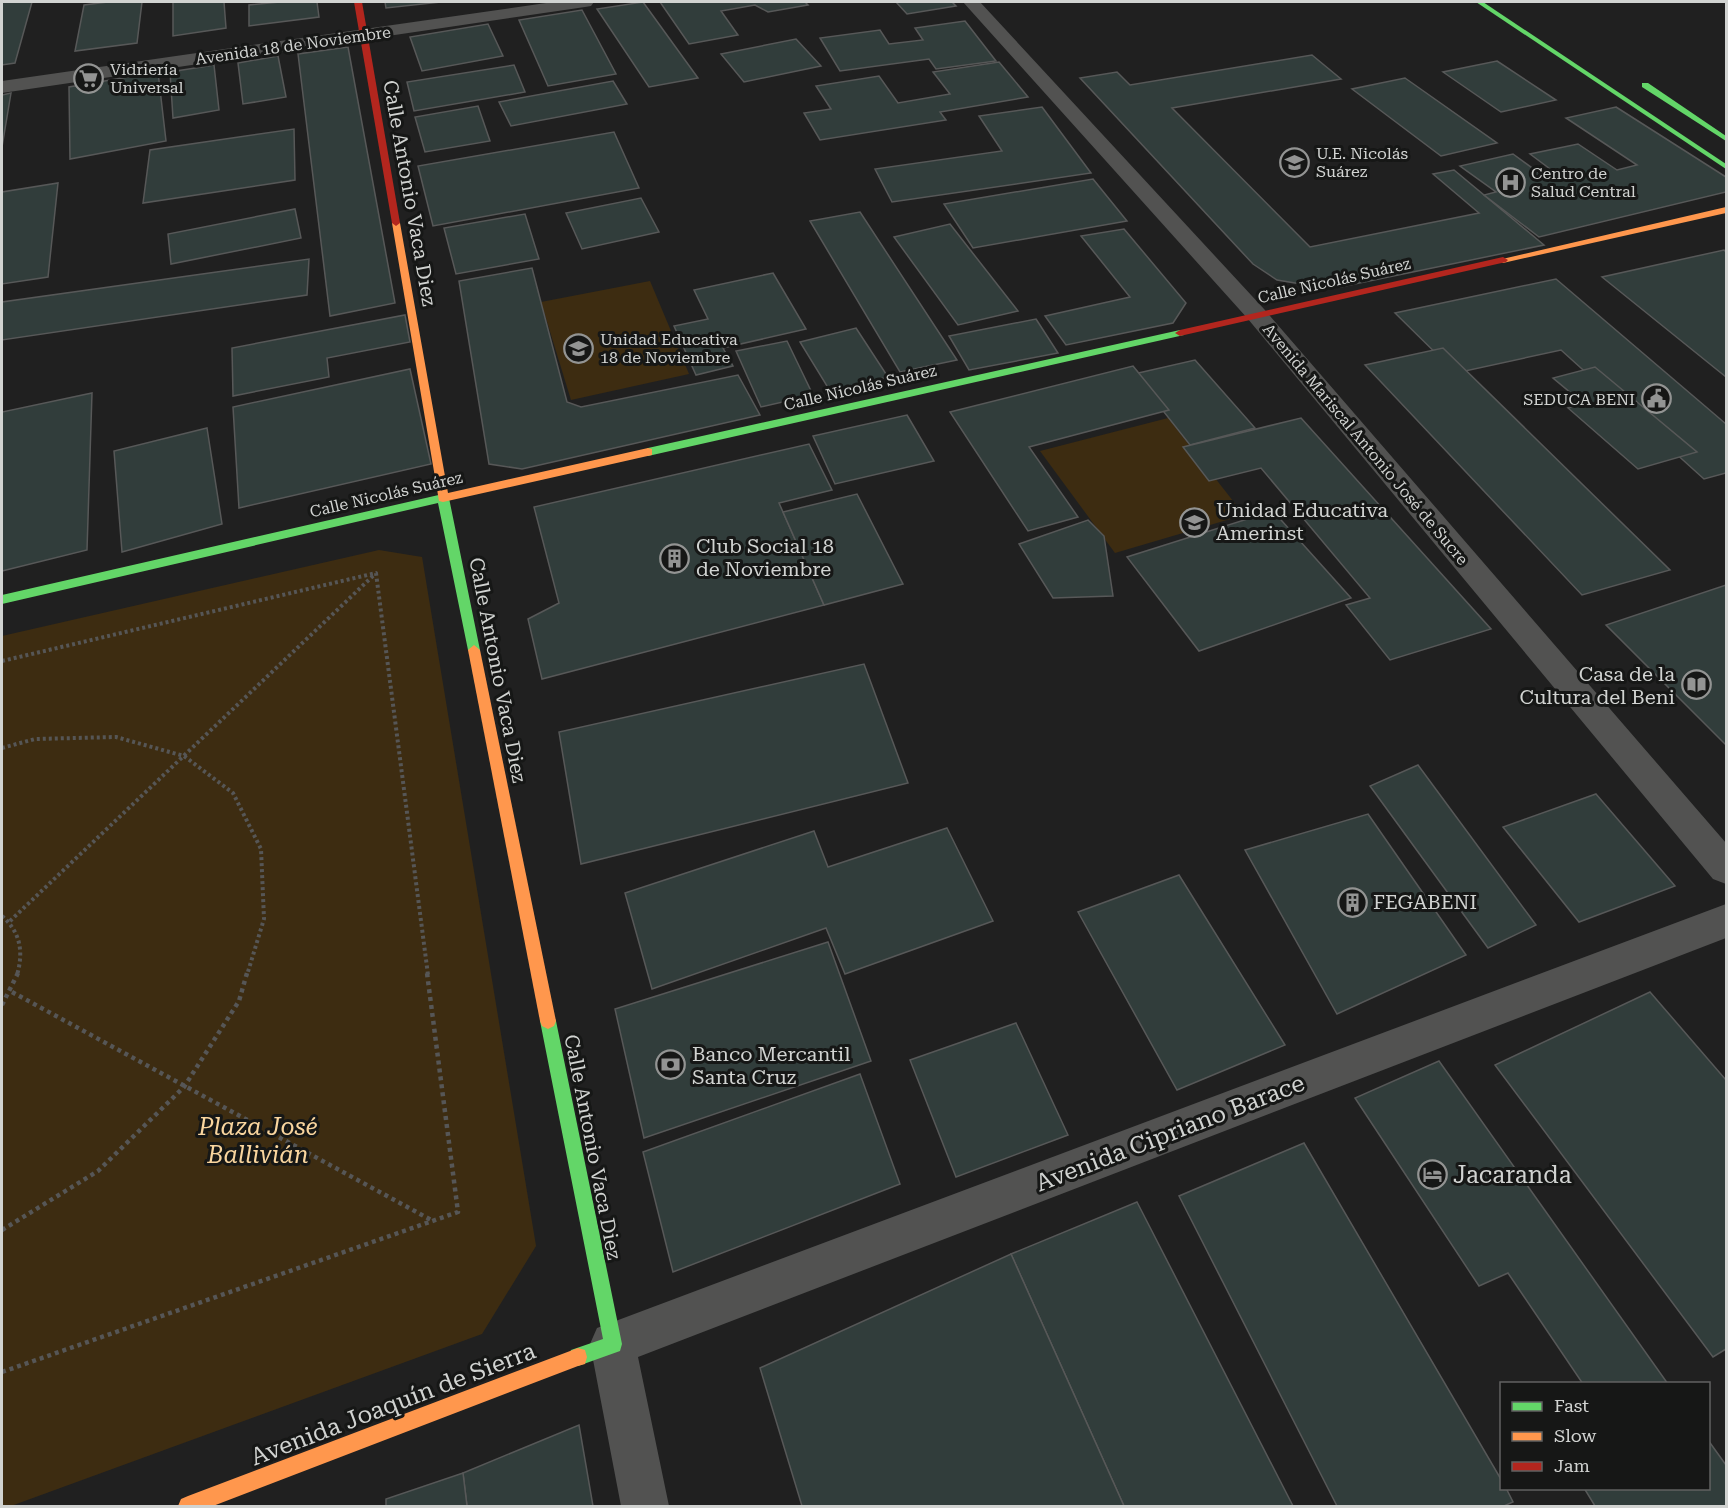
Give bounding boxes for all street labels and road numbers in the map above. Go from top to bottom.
street label: Avenida 18 de Noviembre [194,22,392,69]
street label: Calle Antonio Vaca Diez [378,78,442,308]
street label: Calle Nicolás Suárez [1256,254,1413,307]
street label: Avenida Mariscal Antonio José de Sucre [1259,320,1472,569]
street label: Calle Nicolás Suárez [782,361,939,414]
street label: Calle Nicolás Suárez [308,468,465,521]
street label: Calle Antonio Vaca Diez [464,555,532,785]
street label: Calle Antonio Vaca Diez [559,1032,627,1262]
street label: Avenida Cipriano Barace [1032,1069,1308,1197]
street label: Avenida Joaquín de Sierra [247,1337,539,1471]

